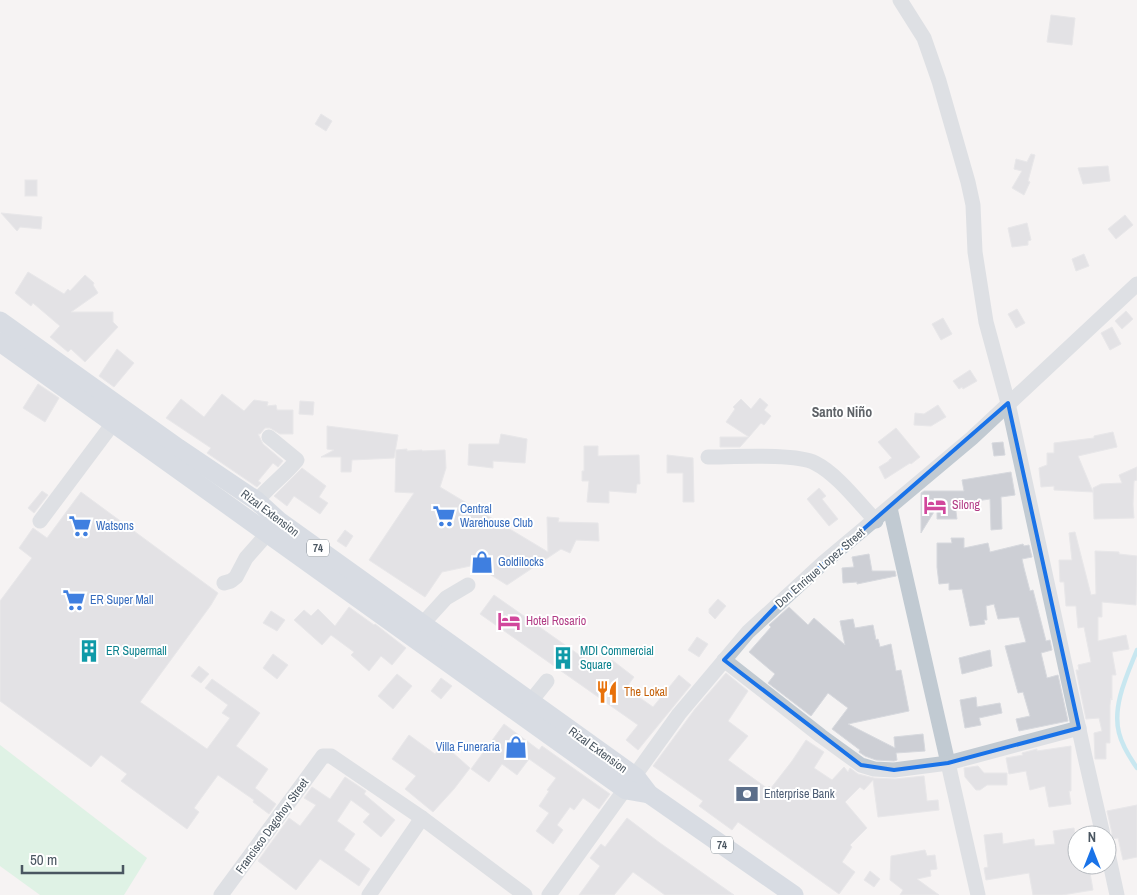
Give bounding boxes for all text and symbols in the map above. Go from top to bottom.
district label: Santo Niño [812,403,872,421]
street label: Rizal Extension [238,486,302,540]
hotel icon: Silong [922,492,948,518]
place label: Silong [952,497,980,513]
place label: Central Warehouse Club [460,501,533,531]
supermarket icon: Central Warehouse Club [431,503,457,529]
supermarket icon: Watsons [67,513,93,539]
place label: Watsons [96,518,134,534]
street label: Don Enrique Lopez Street [772,524,868,611]
road number: 74 [307,540,329,556]
shop icon: Goldilocks [469,549,495,575]
place label: Goldilocks [498,554,544,570]
supermarket icon: ER Super Mall [61,587,87,613]
place label: ER Super Mall [90,592,153,608]
hotel icon: Hotel Rosario [496,608,522,634]
place label: Hotel Rosario [526,613,586,629]
building icon: ER Supermall [76,638,102,664]
place label: ER Supermall [106,643,167,659]
place label: MDI Commercial Square [580,643,654,673]
building icon: MDI Commercial Square [550,645,576,671]
restaurant icon: The Lokal [594,679,620,705]
place label: The Lokal [624,684,667,700]
street label: Rizal Extension [565,723,631,777]
shop icon: Villa Funeraria [503,734,529,760]
place label: Villa Funeraria [436,739,501,755]
street label: Francisco Dagohoy Street [232,775,312,877]
bank icon: Enterprise Bank [734,781,760,807]
place label: Enterprise Bank [764,786,835,802]
north arrow [1067,825,1117,875]
text: N [1088,828,1096,846]
road number: 74 [711,836,733,854]
scale bar [22,842,124,874]
text: 50 m [30,849,57,870]

